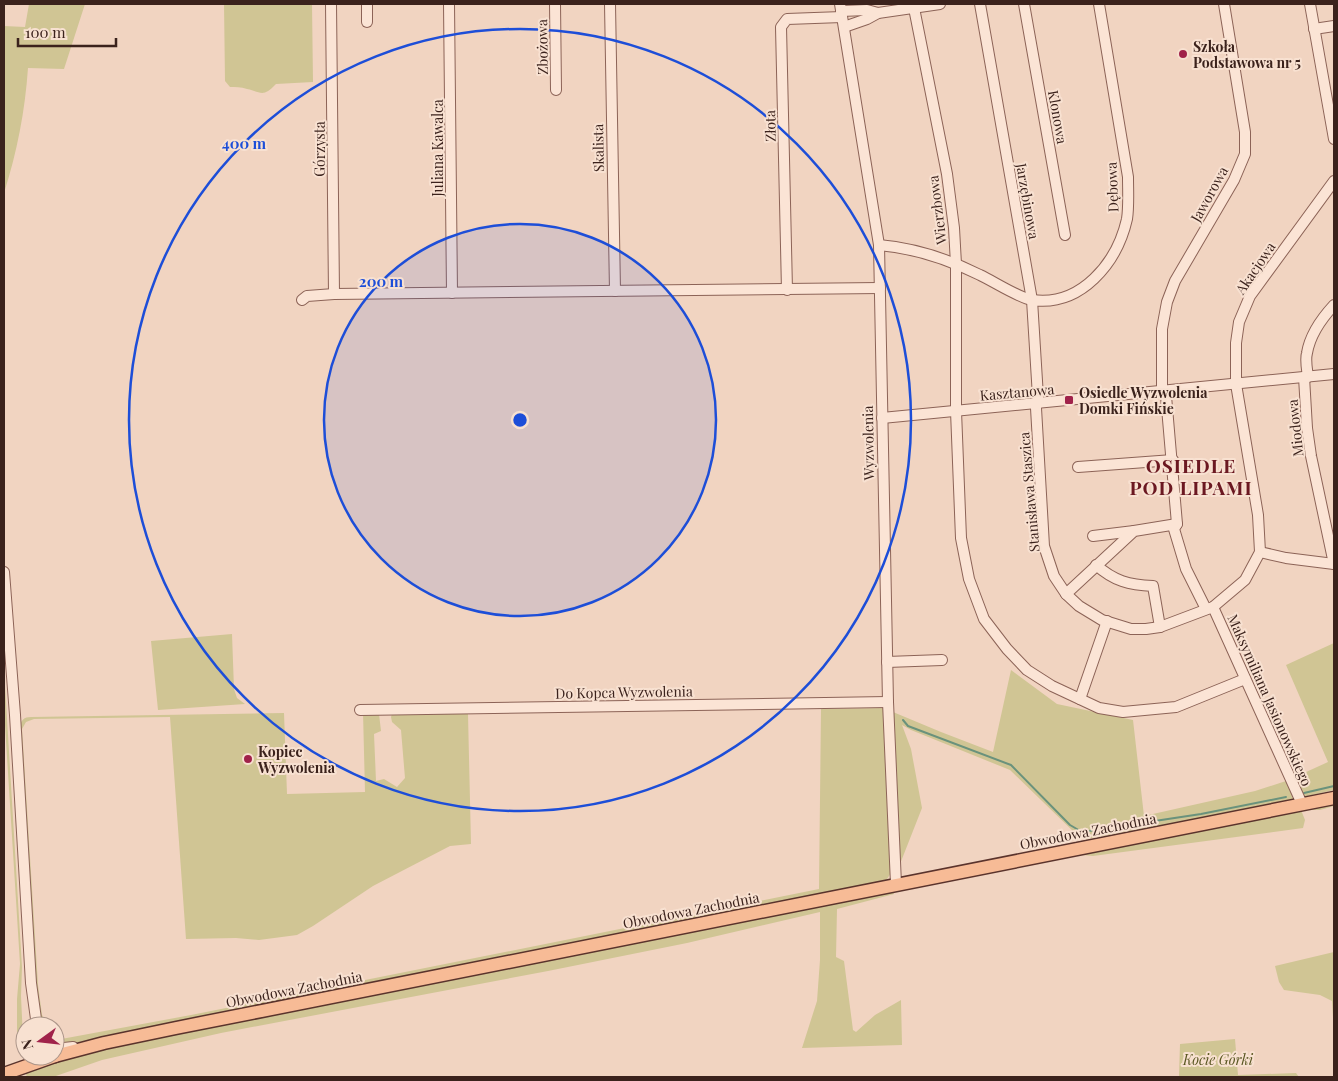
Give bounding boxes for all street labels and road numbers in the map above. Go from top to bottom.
street label: Zbożowa [532,19,552,75]
street label: Klonowa [1044,89,1072,145]
street label: Juliana Kawalca [428,99,447,198]
street label: Złota [760,110,780,142]
street label: Górzysta [310,121,329,177]
street label: Skalista [588,124,608,172]
street label: Jarzębinowa [1012,161,1044,240]
street label: Dębowa [1102,161,1122,212]
street label: Jaworowa [1185,163,1232,226]
street label: Wierzbowa [923,174,951,247]
street label: Akacjowa [1230,238,1279,299]
street label: Kasztanowa [979,379,1055,405]
street label: Miodowa [1283,398,1307,458]
street label: Wyzwolenia [858,405,878,482]
street label: Stanisława Staszica [1014,431,1044,553]
street label: Maksymiliana Jasionowskiego [1223,611,1317,789]
street label: Do Kopca Wyzwolenia [555,681,693,703]
street label: Obwodowa Zachodnia [1018,808,1158,854]
street label: Obwodowa Zachodnia [621,887,761,933]
street label: Obwodowa Zachodnia [224,966,364,1012]

